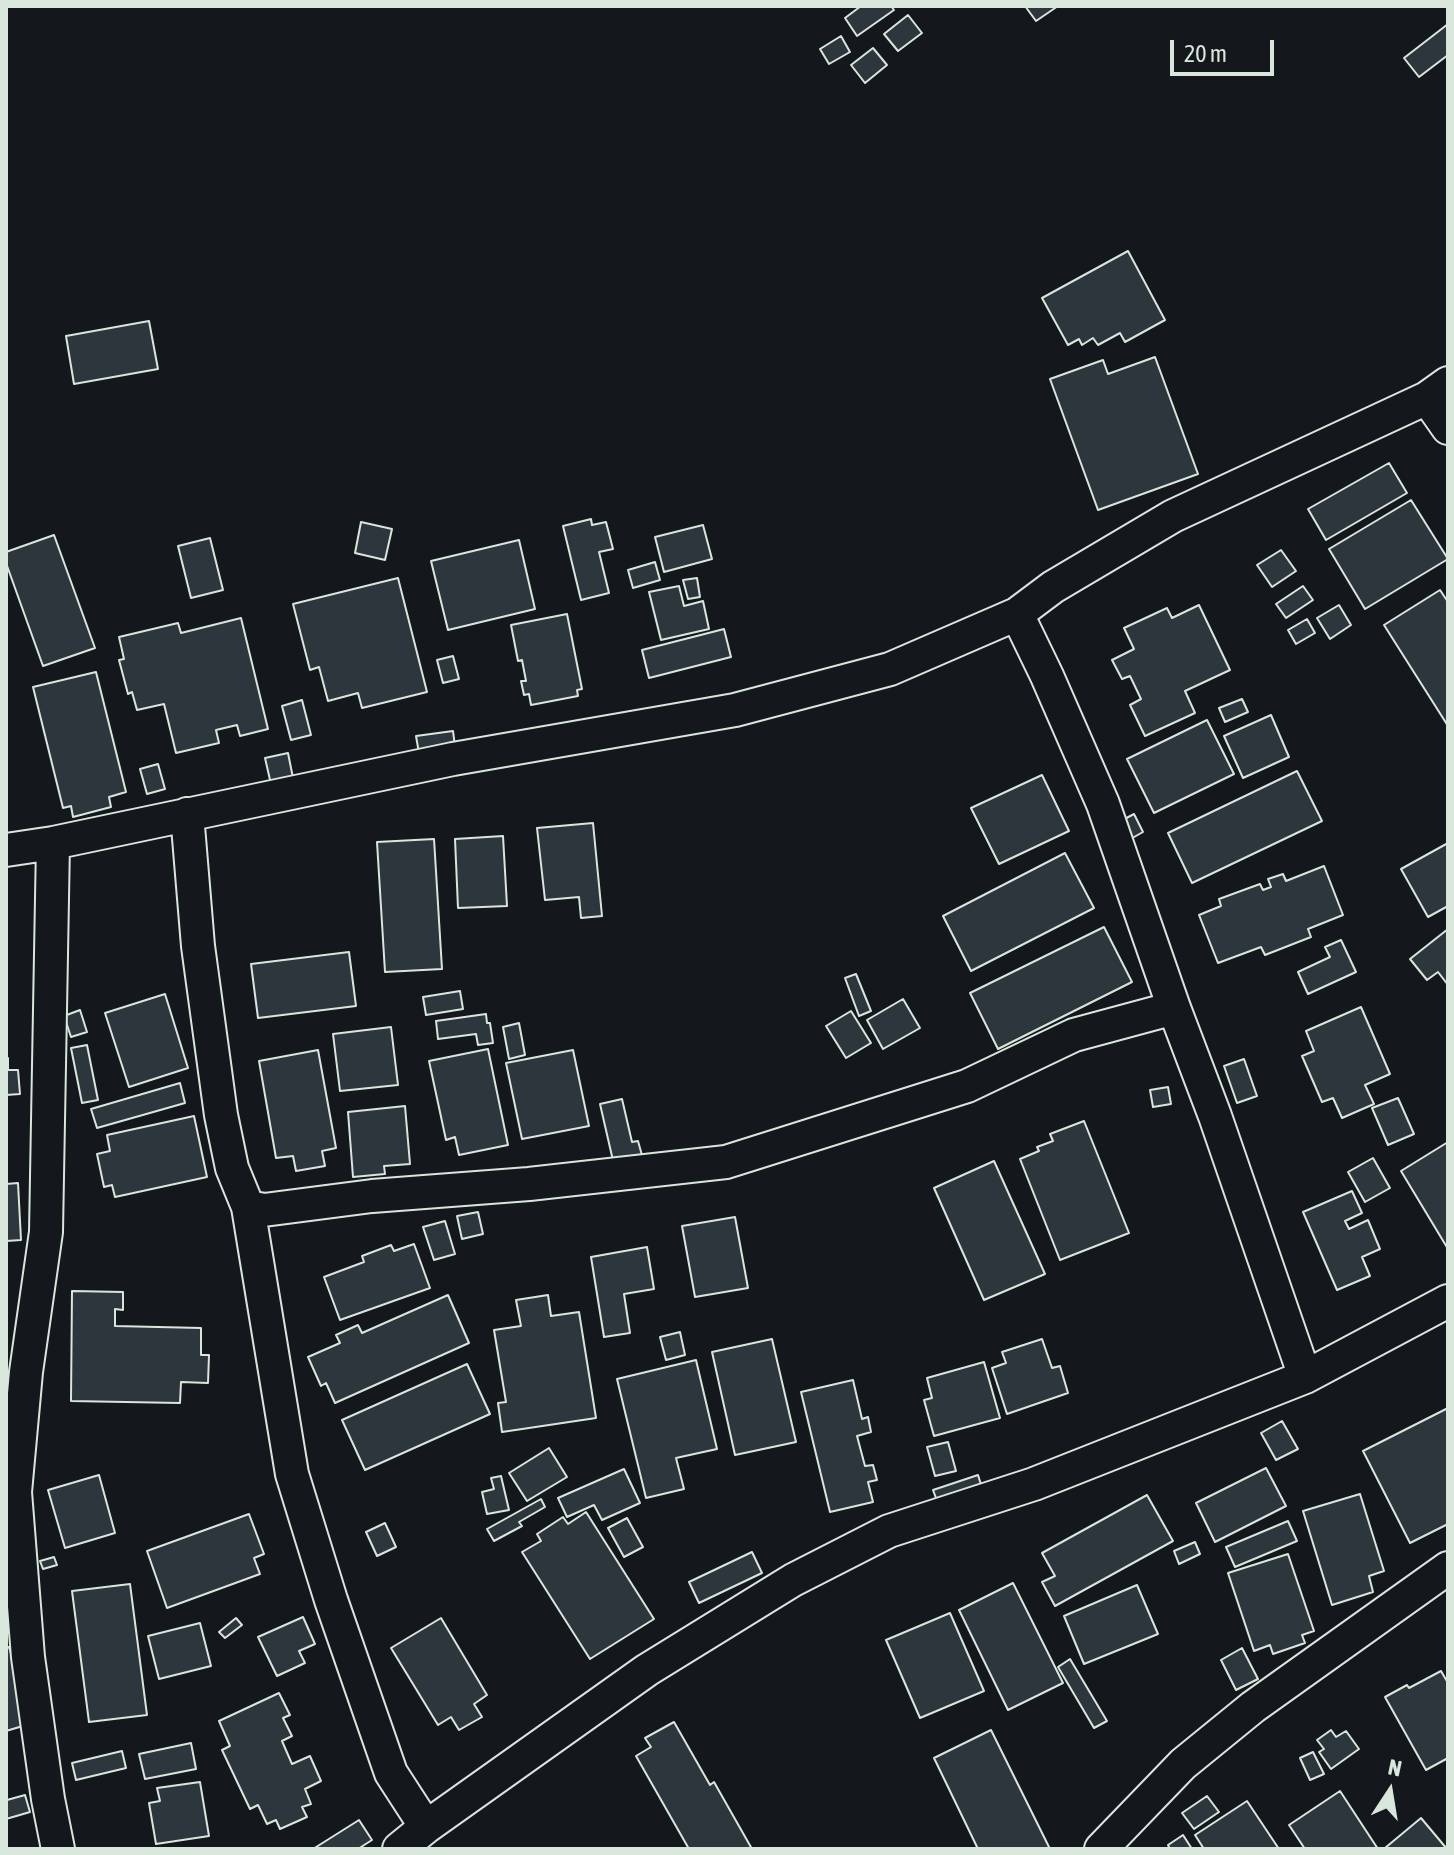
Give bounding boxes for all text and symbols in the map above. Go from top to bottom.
scale bar [1174,24,1278,74]
text: 20 m [1184,40,1227,67]
north arrow [1350,1751,1430,1831]
text: N [1386,1753,1404,1782]

